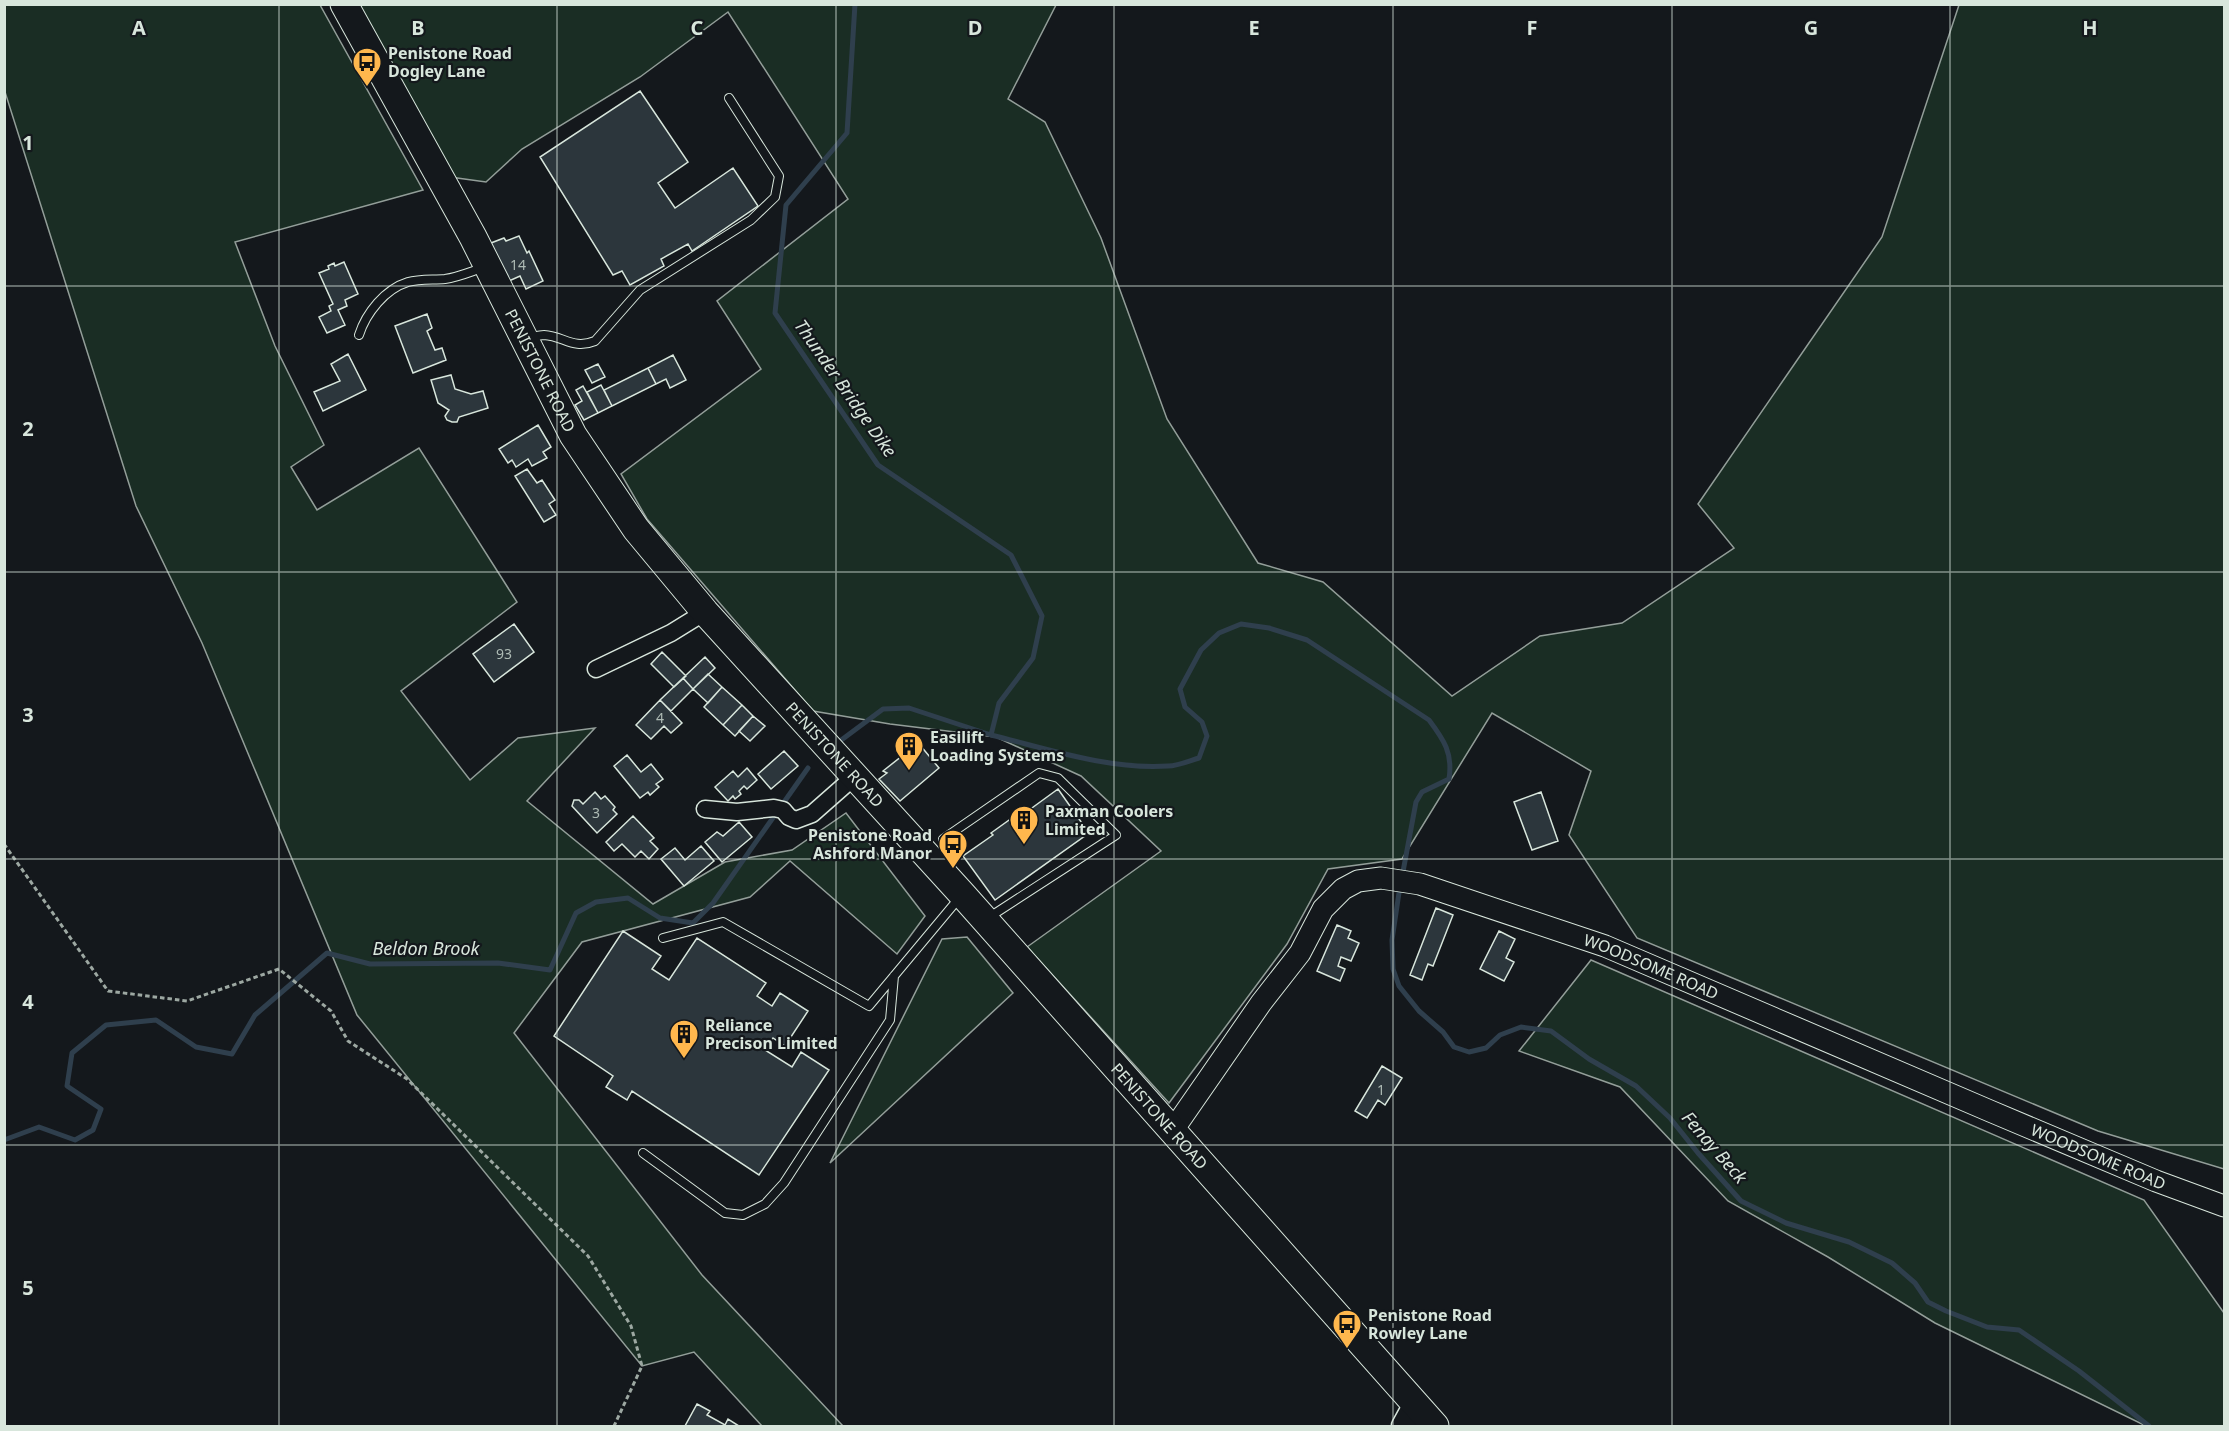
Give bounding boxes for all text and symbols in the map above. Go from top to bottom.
text: A [132,14,146,41]
text: B [411,14,425,41]
text: C [691,14,704,41]
text: D [968,14,982,41]
text: E [1248,14,1260,41]
text: F [1527,14,1537,41]
text: G [1804,14,1818,41]
text: H [2082,14,2098,41]
place label: Penistone Road Dogley Lane [388,42,512,82]
bus stop icon: Penistone Road Dogley Lane [351,46,383,88]
text: 1 [22,129,34,156]
house number: 14 [510,255,526,274]
street label: PENISTONE ROAD [500,305,581,436]
water label: Thunder Bridge Dike [789,314,903,462]
text: 2 [22,415,34,442]
house number: 93 [496,644,512,663]
street label: PENISTONE ROAD [781,697,889,812]
text: 3 [22,701,34,728]
house number: 4 [656,708,664,727]
place label: Easilift Loading Systems [930,726,1064,766]
building icon: Easilift Loading Systems [893,730,925,772]
place label: Paxman Coolers Limited [1045,800,1173,840]
house number: 3 [592,803,600,822]
building icon: Paxman Coolers Limited [1008,804,1040,846]
place label: Penistone Road Ashford Manor [808,824,932,864]
bus stop icon: Penistone Road Ashford Manor [937,828,969,870]
street label: WOODSOME ROAD [1581,929,1722,1004]
water label: Beldon Brook [373,936,481,960]
text: 4 [22,988,34,1015]
place label: Reliance Precison Limited [705,1014,838,1054]
building icon: Reliance Precison Limited [668,1018,700,1060]
street label: PENISTONE ROAD [1106,1058,1213,1174]
house number: 1 [1377,1080,1385,1099]
water label: Fenay Beck [1677,1106,1754,1189]
street label: WOODSOME ROAD [2027,1118,2169,1195]
text: 5 [22,1274,34,1301]
place label: Penistone Road Rowley Lane [1368,1304,1492,1344]
bus stop icon: Penistone Road Rowley Lane [1331,1308,1363,1350]

